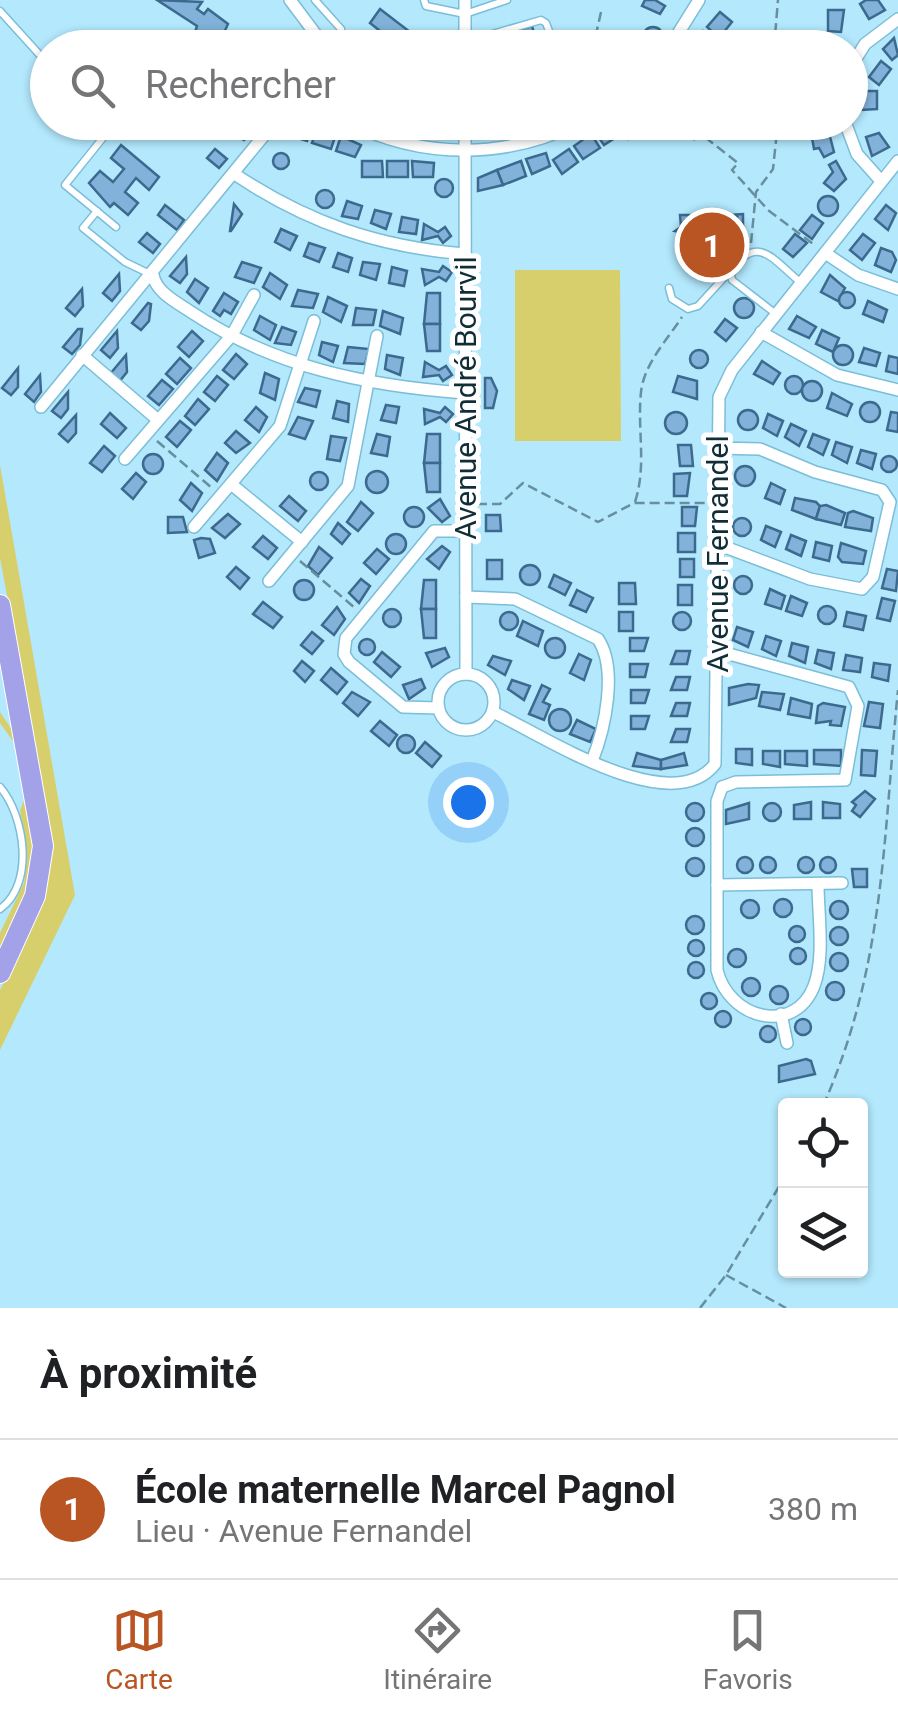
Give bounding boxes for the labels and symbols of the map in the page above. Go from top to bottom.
pin: 1 [680,208,744,282]
street label: Avenue André Bourvil [448,256,483,540]
street label: Avenue Fernandel [700,435,735,673]
your location [443,777,494,828]

